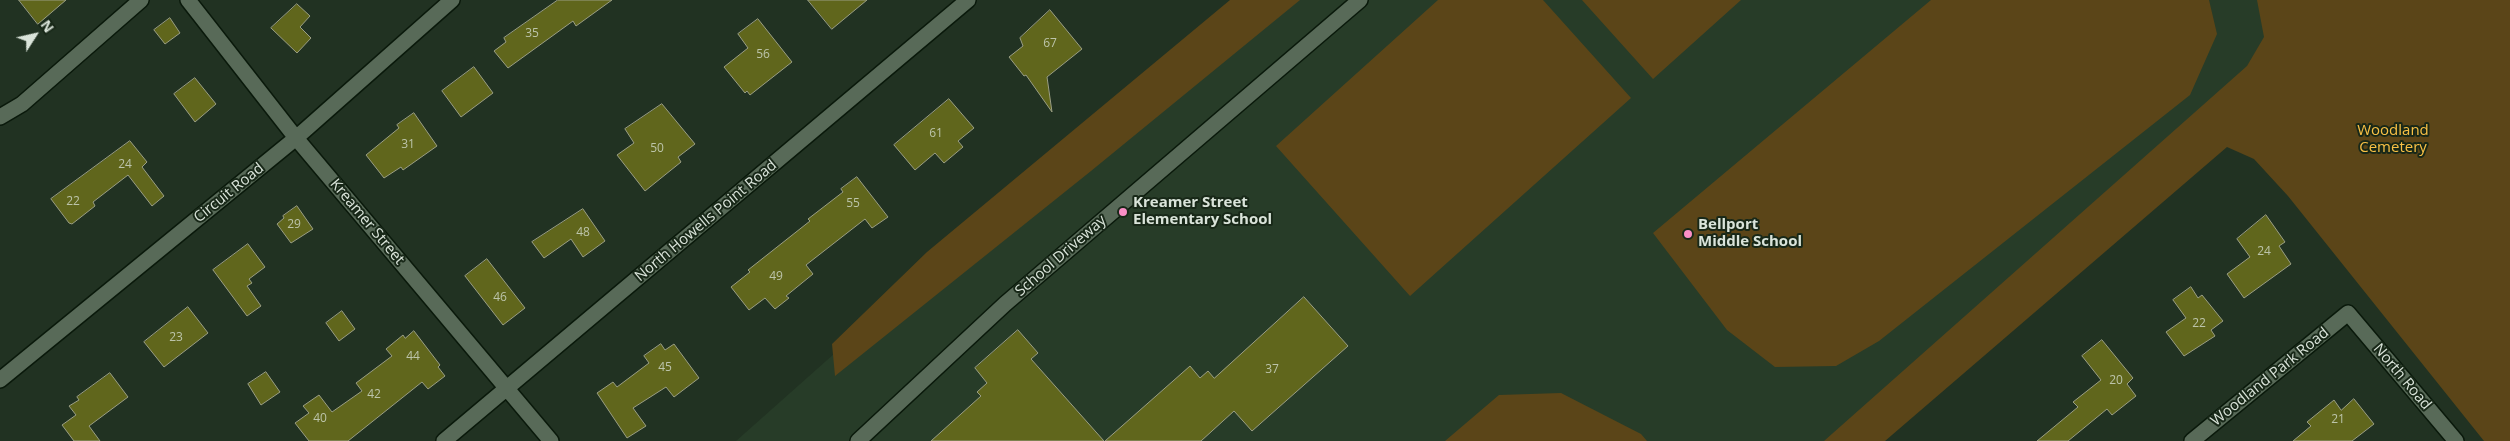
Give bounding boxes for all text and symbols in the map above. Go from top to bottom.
north arrow [10,10,60,60]
text: N [37,16,59,36]
house number: 35 [525,27,539,41]
house number: 67 [1043,37,1057,51]
house number: 56 [756,48,770,62]
park label: Woodland Cemetery [2357,122,2429,157]
house number: 61 [929,127,943,141]
house number: 31 [401,138,415,152]
house number: 50 [650,142,664,156]
street label: North Howells Point Road [631,156,781,286]
house number: 24 [118,158,132,172]
street label: Circuit Road [190,159,268,227]
street label: Kreamer Street [326,175,408,269]
place label: Kreamer Street Elementary School [1133,194,1272,229]
house number: 22 [66,195,80,209]
house number: 55 [846,197,860,211]
marker: Kreamer Street Elementary School [1117,206,1129,218]
street label: School Driveway [1012,212,1110,300]
place label: Bellport Middle School [1698,216,1802,251]
house number: 29 [287,218,301,232]
house number: 48 [576,226,590,240]
marker: Bellport Middle School [1682,228,1694,240]
house number: 24 [2257,245,2271,259]
house number: 49 [769,270,783,284]
house number: 46 [493,291,507,305]
house number: 22 [2192,317,2206,331]
street label: Woodland Park Road [2207,324,2333,430]
house number: 23 [169,331,183,345]
street label: North Road [2369,340,2435,414]
house number: 44 [406,350,420,364]
house number: 45 [658,361,672,375]
house number: 37 [1265,363,1279,377]
house number: 20 [2109,374,2123,388]
house number: 42 [367,388,381,402]
house number: 40 [313,412,327,426]
house number: 21 [2331,413,2345,427]

